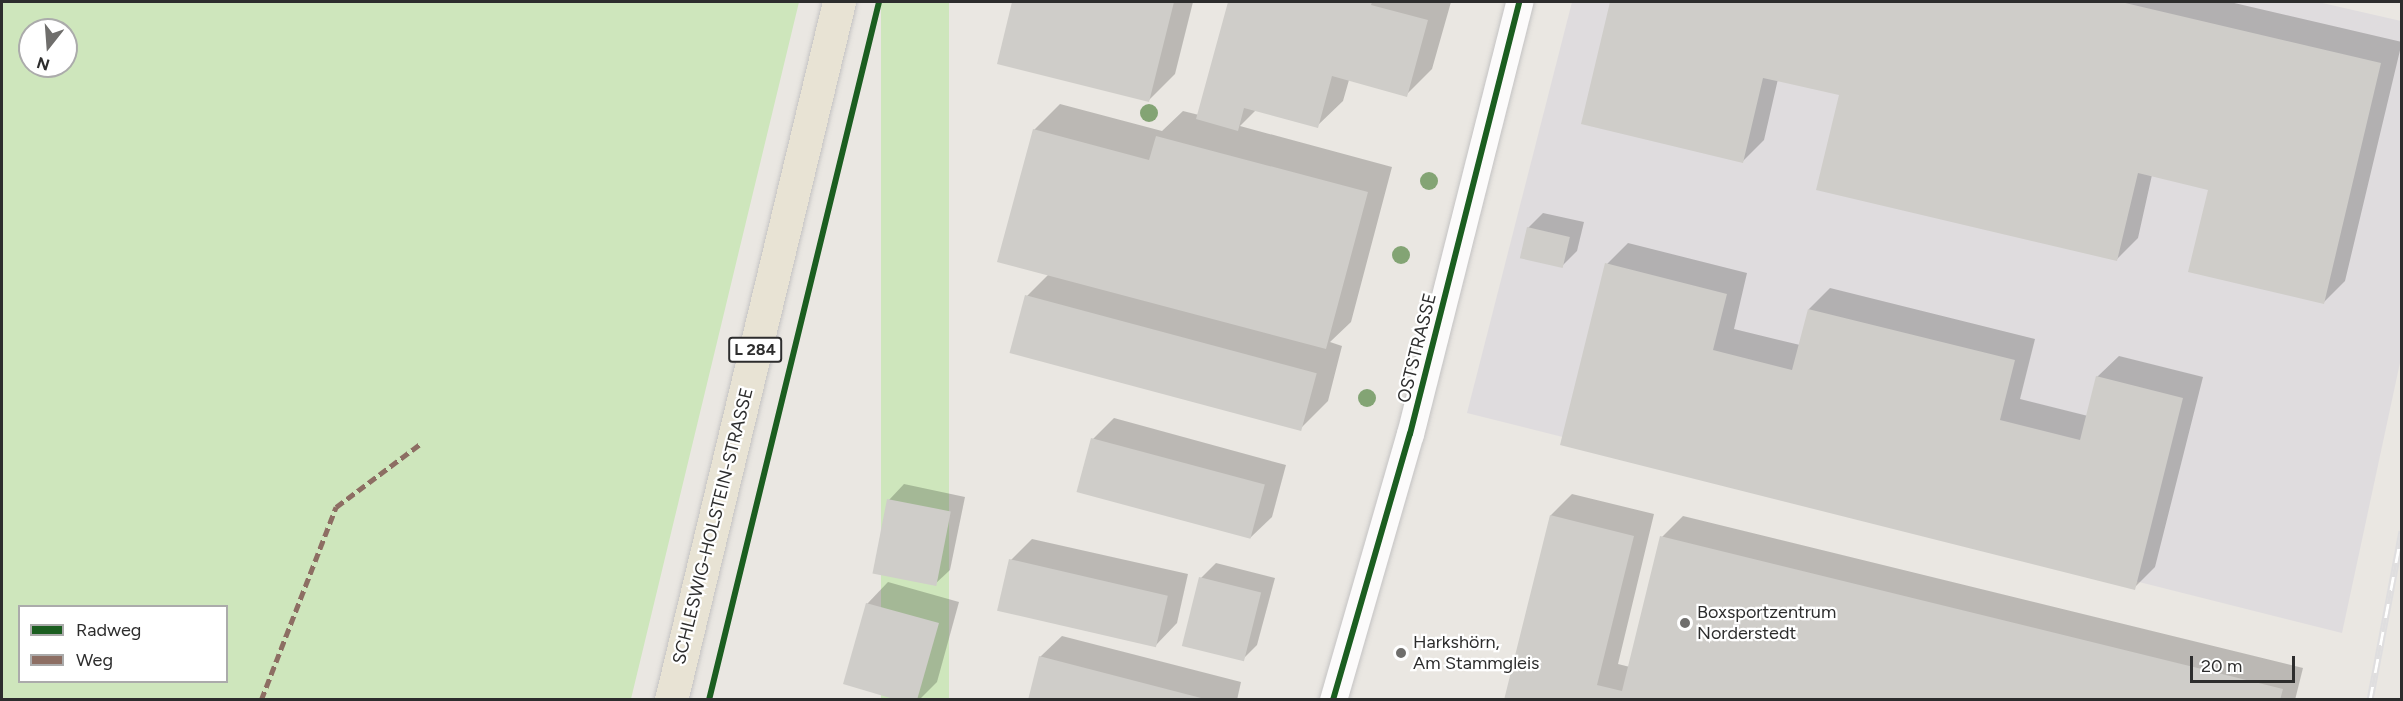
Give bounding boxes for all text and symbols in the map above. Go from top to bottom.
north arrow [18,18,78,78]
text: N [34,53,52,75]
street label: OSTSTRASSE [1393,291,1441,405]
road number: L 284 [728,337,782,363]
street label: SCHLESWIG-HOLSTEIN-STRASSE [668,386,758,666]
place label: Boxsportzentrum Norderstedt [1697,602,1836,644]
legend [18,605,228,683]
marker: Boxsportzentrum Norderstedt [1678,616,1692,630]
text: Radweg [76,619,141,641]
place label: Harkshörn, Am Stammgleis [1413,632,1539,674]
scale bar [2193,644,2298,682]
marker: Harkshörn, Am Stammgleis [1394,646,1408,660]
text: Weg [76,649,113,671]
text: 20 m [2201,655,2242,677]

